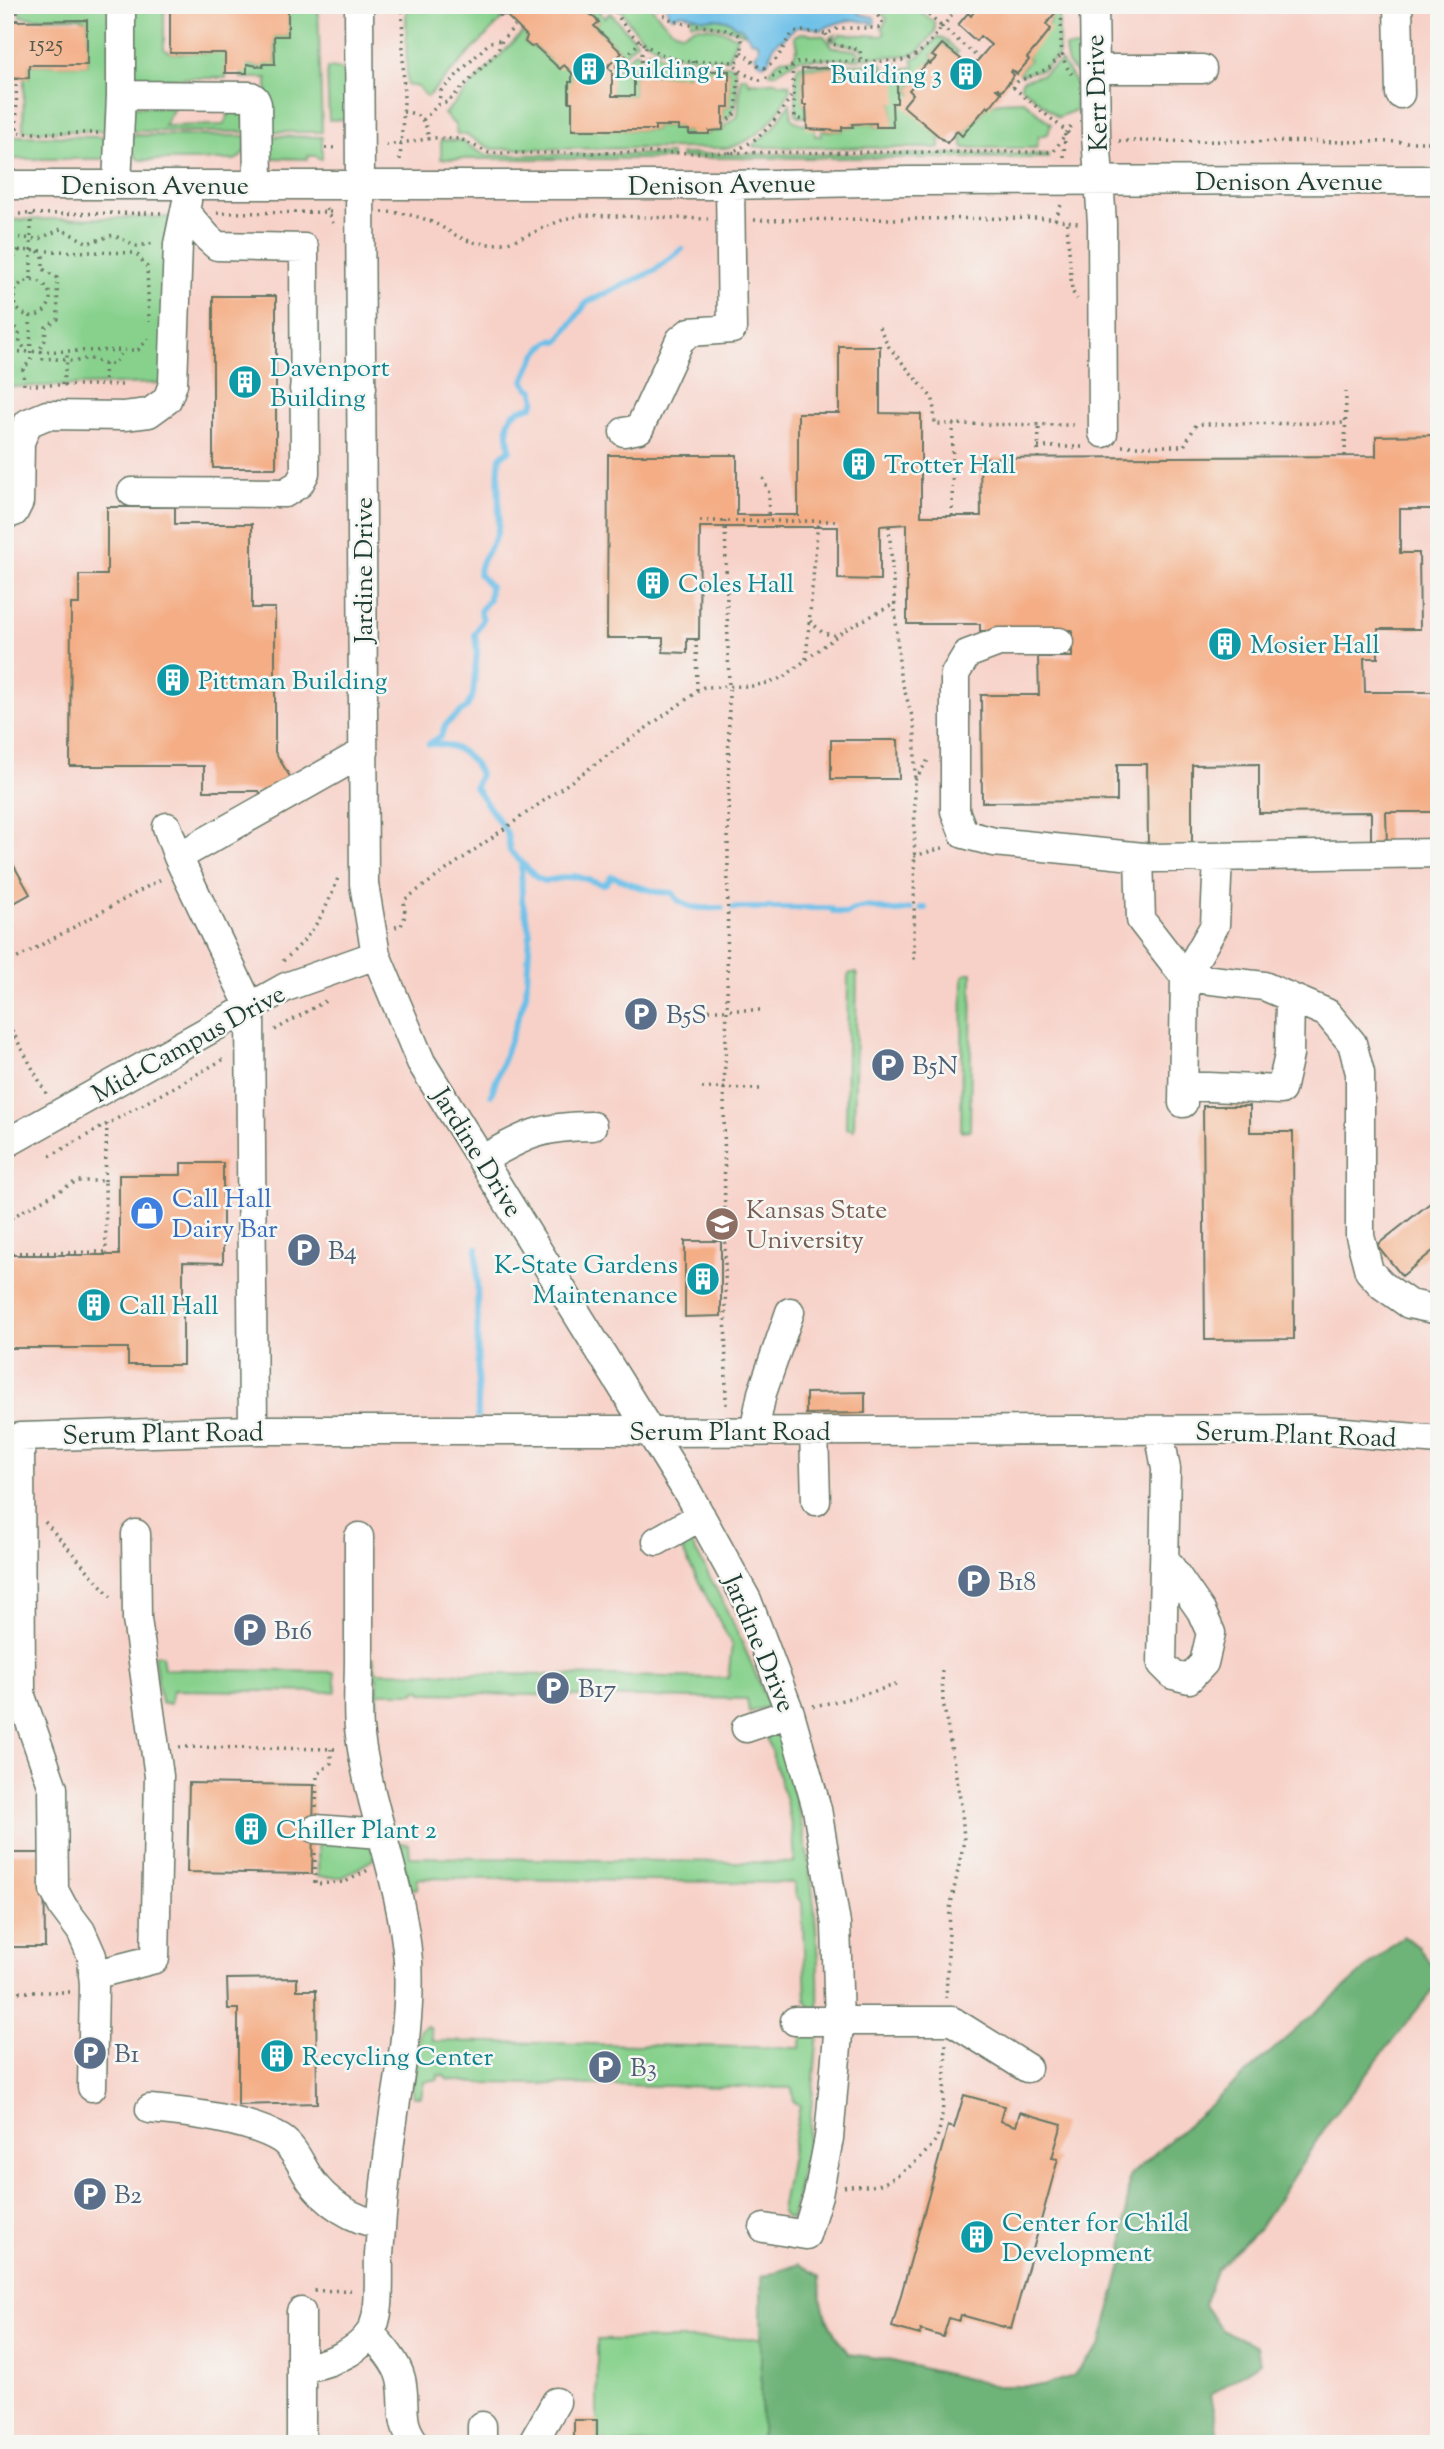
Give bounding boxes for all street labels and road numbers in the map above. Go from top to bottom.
street label: Kerr Drive [1078,34,1119,152]
street label: Denison Avenue [1195,165,1383,202]
street label: Denison Avenue [628,166,816,207]
street label: Denison Avenue [61,169,249,206]
street label: Jardine Drive [347,497,384,645]
street label: Mid-Campus Drive [86,977,293,1114]
street label: Jardine Drive [420,1080,530,1225]
street label: Serum Plant Road [1195,1414,1397,1459]
street label: Serum Plant Road [62,1415,264,1456]
street label: Serum Plant Road [629,1415,831,1452]
street label: Jardine Drive [711,1568,803,1719]

